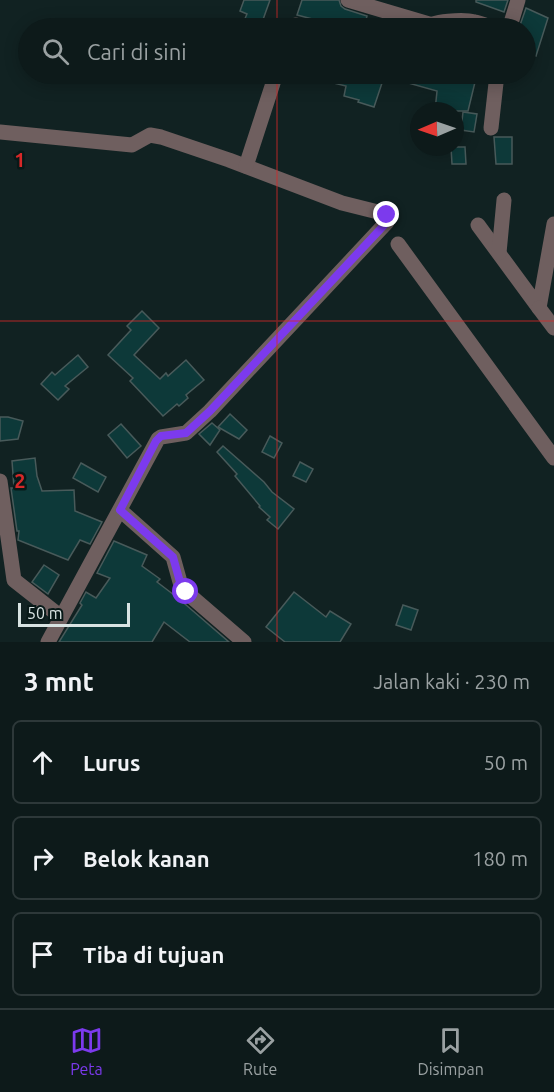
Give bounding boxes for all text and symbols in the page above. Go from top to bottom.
search box [18,18,536,84]
icon: search [39,35,72,68]
text: Cari di sini [87,39,187,64]
north arrow [410,102,464,156]
text: 1 [14,148,26,171]
route end [373,201,399,227]
text: 2 [14,469,26,492]
route start [172,578,198,604]
scale bar [18,600,130,628]
text: 50 m [27,604,63,622]
text: 3 mnt [24,667,94,696]
text: Jalan kaki · 230 m [373,670,530,693]
icon: ahead [26,746,59,779]
text: Lurus [83,750,140,775]
text: 50 m [484,751,528,774]
icon: right [26,842,59,875]
text: Belok kanan [83,846,210,871]
text: 180 m [472,847,528,870]
icon: arrive [26,938,59,971]
text: Tiba di tujuan [83,942,224,967]
tab: Peta [70,1024,103,1078]
tab: Rute [243,1024,277,1078]
tab: Disimpan [417,1024,484,1078]

